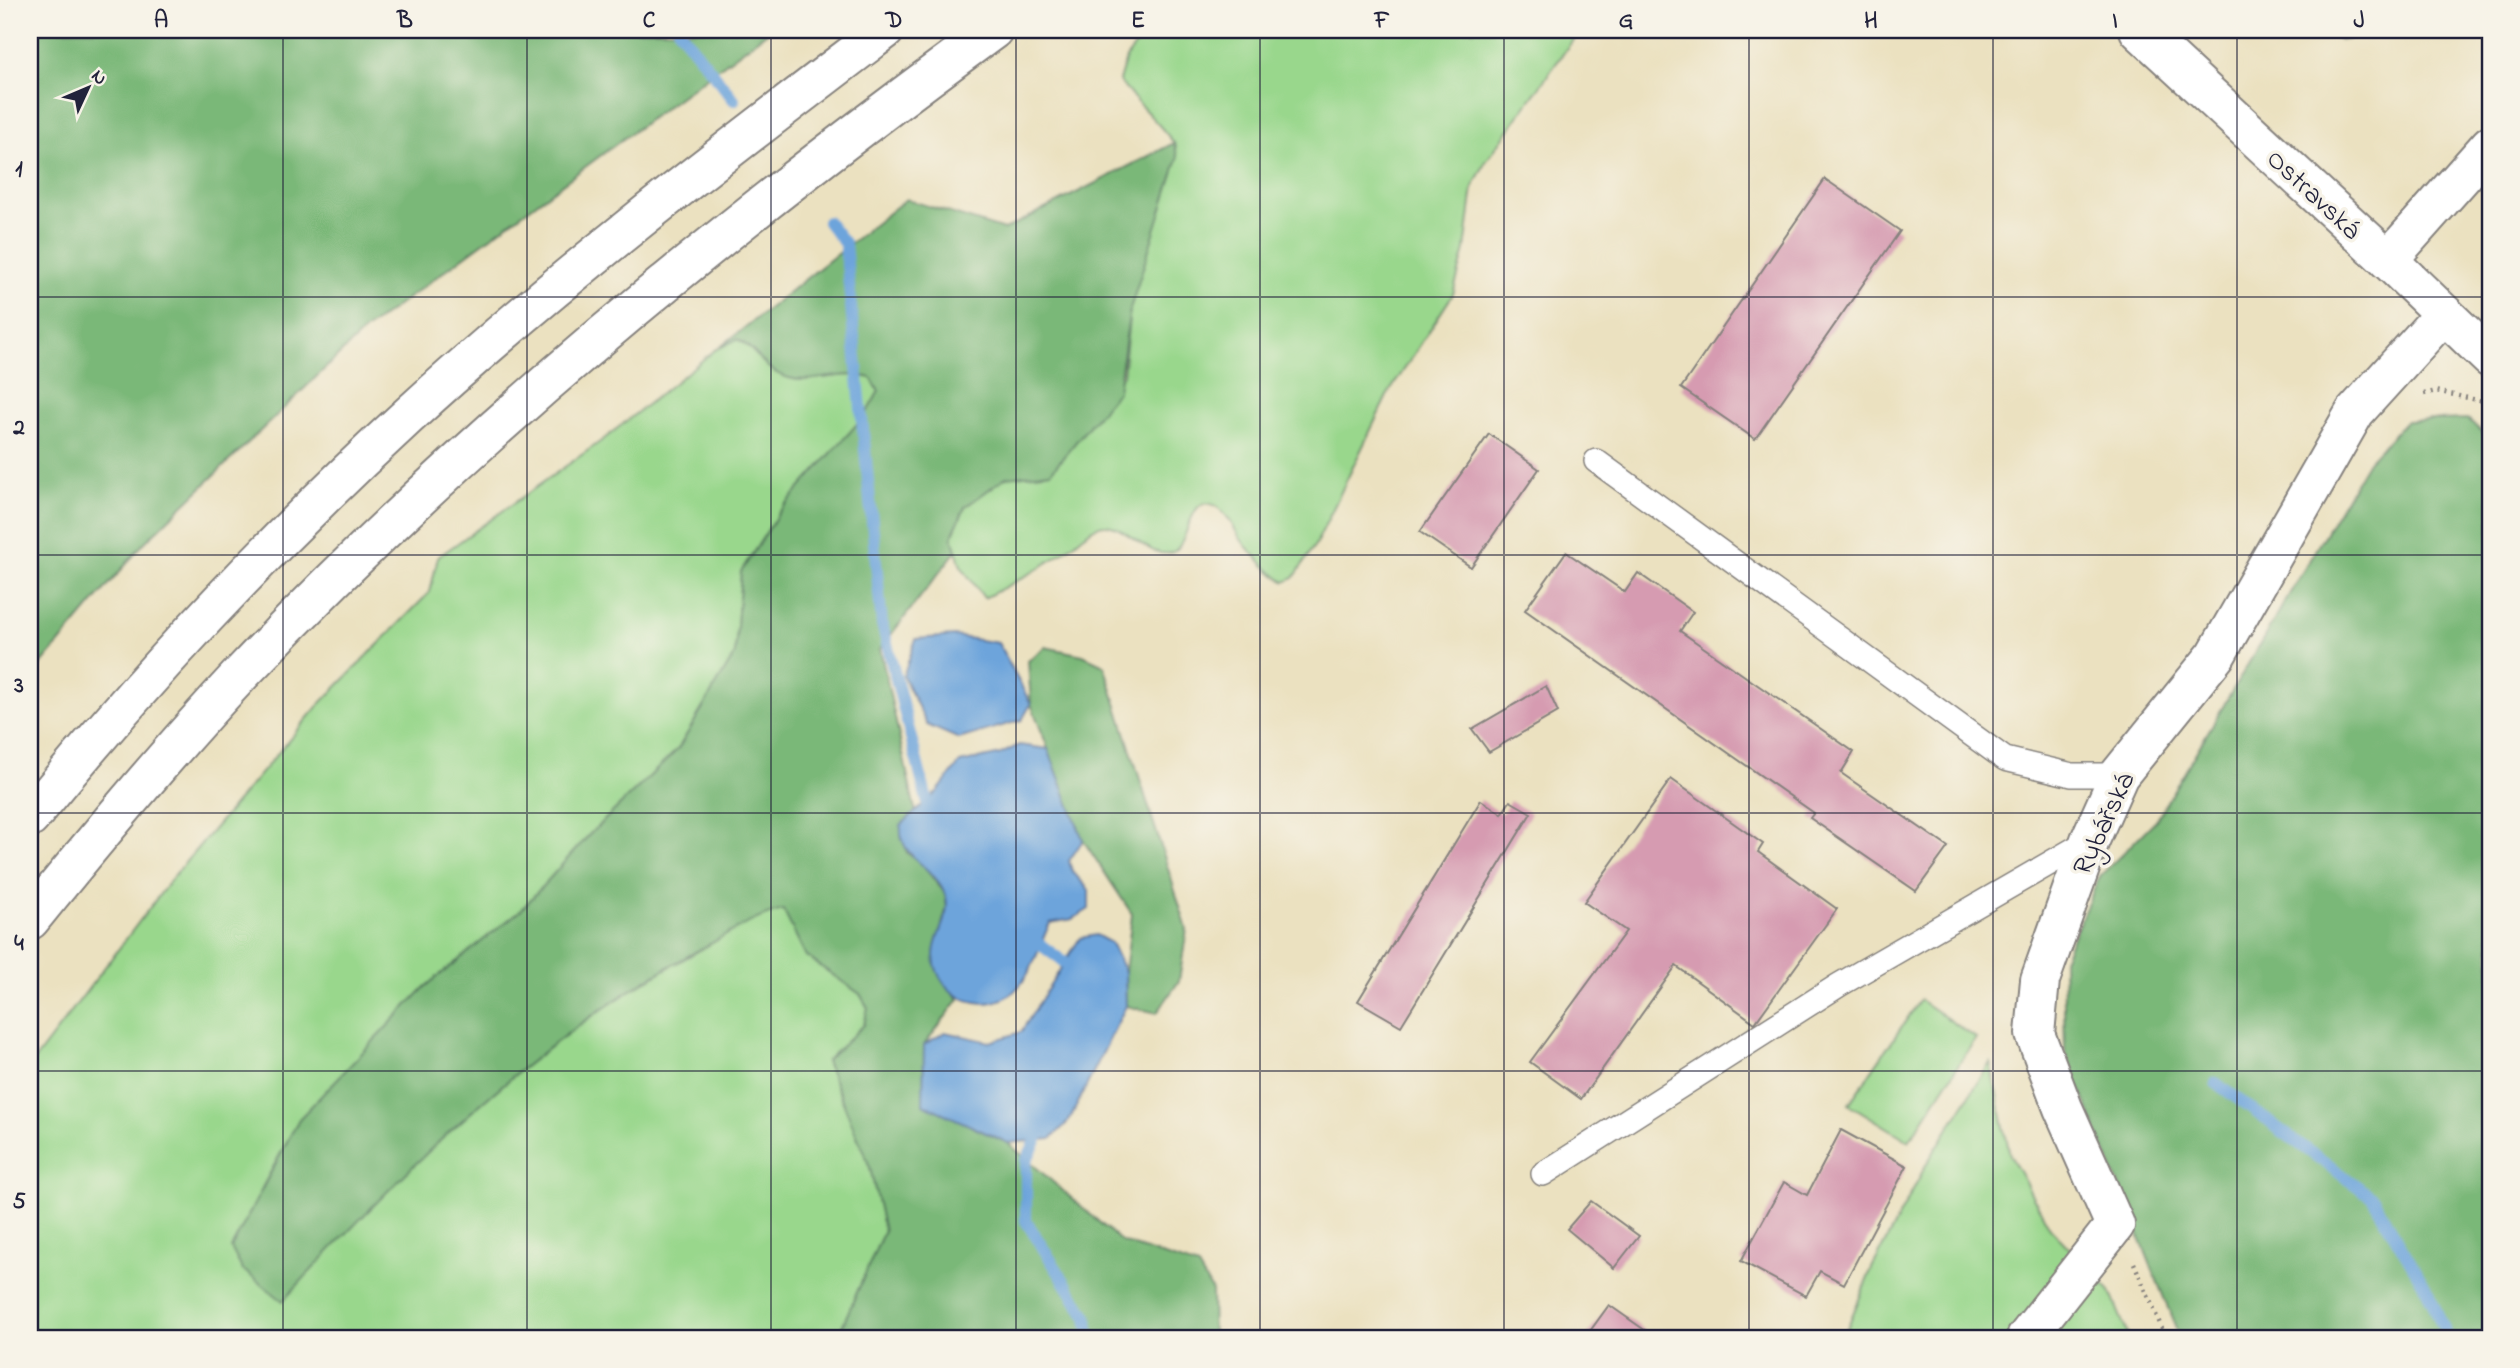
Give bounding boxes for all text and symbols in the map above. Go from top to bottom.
text: A [154,5,168,38]
text: B [396,5,413,38]
text: C [643,5,656,38]
text: D [885,5,902,38]
text: E [1131,5,1145,38]
text: F [1374,5,1390,38]
text: G [1619,5,1633,38]
text: H [1864,5,1878,38]
text: I [2112,5,2118,38]
text: J [2353,5,2365,38]
north arrow [52,52,122,122]
text: N [84,64,113,92]
street label: Ostravská [2256,141,2370,251]
text: 1 [15,154,23,187]
text: 2 [12,412,25,445]
text: 3 [13,670,24,703]
street label: Rybářská [2063,766,2147,883]
text: 4 [14,928,24,961]
text: 5 [12,1186,26,1219]

